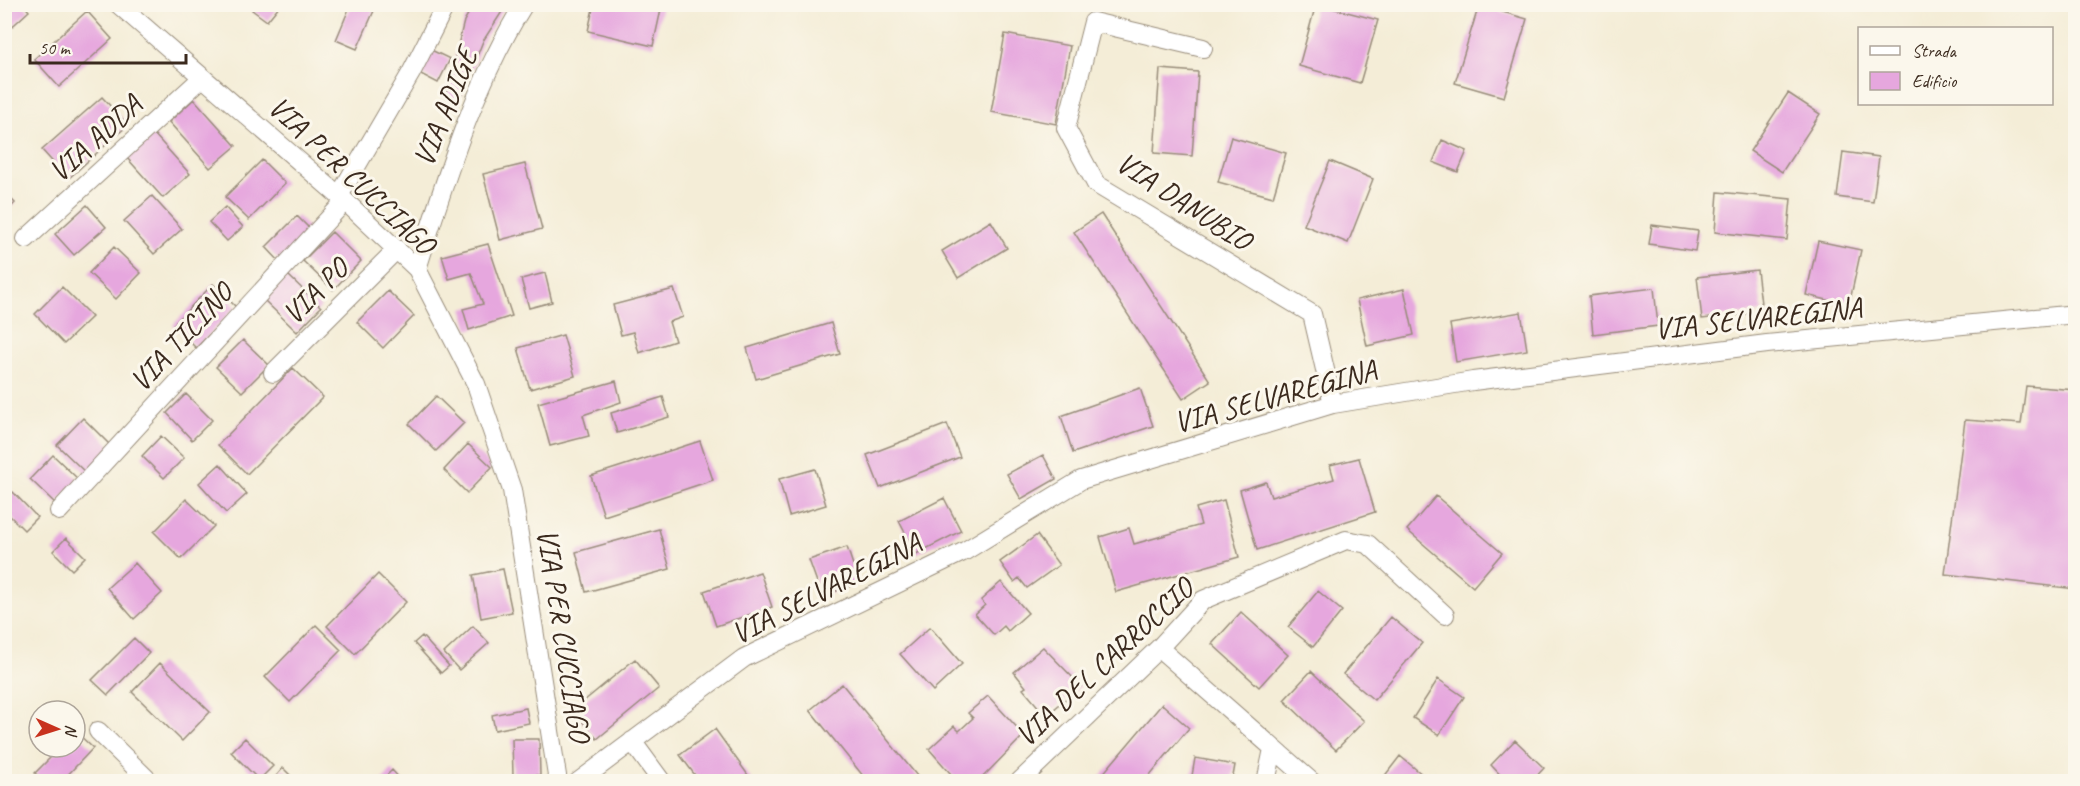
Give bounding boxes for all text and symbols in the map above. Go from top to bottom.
scale bar [30,27,186,65]
legend [1858,27,2053,105]
text: 50 m [39,37,72,59]
street label: VIA ADIGE [404,39,487,172]
text: Strada [1912,40,1957,62]
text: Edificio [1912,70,1958,92]
street label: VIA ADDA [40,85,151,190]
street label: VIA PER CUCCIAGO [261,88,446,264]
street label: VIA DANUBIO [1109,143,1261,260]
street label: VIA PO [274,248,358,332]
street label: VIA TICINO [121,273,243,399]
street label: VIA SELVAREGINA [1653,288,1865,348]
street label: VIA SELVAREGINA [1170,350,1382,441]
street label: VIA SELVAREGINA [725,523,929,652]
street label: VIA PER CUCCIAGO [528,526,600,747]
street label: VIA DEL CARROCCIO [1007,568,1203,754]
north arrow [27,699,87,759]
text: N [61,724,81,738]

